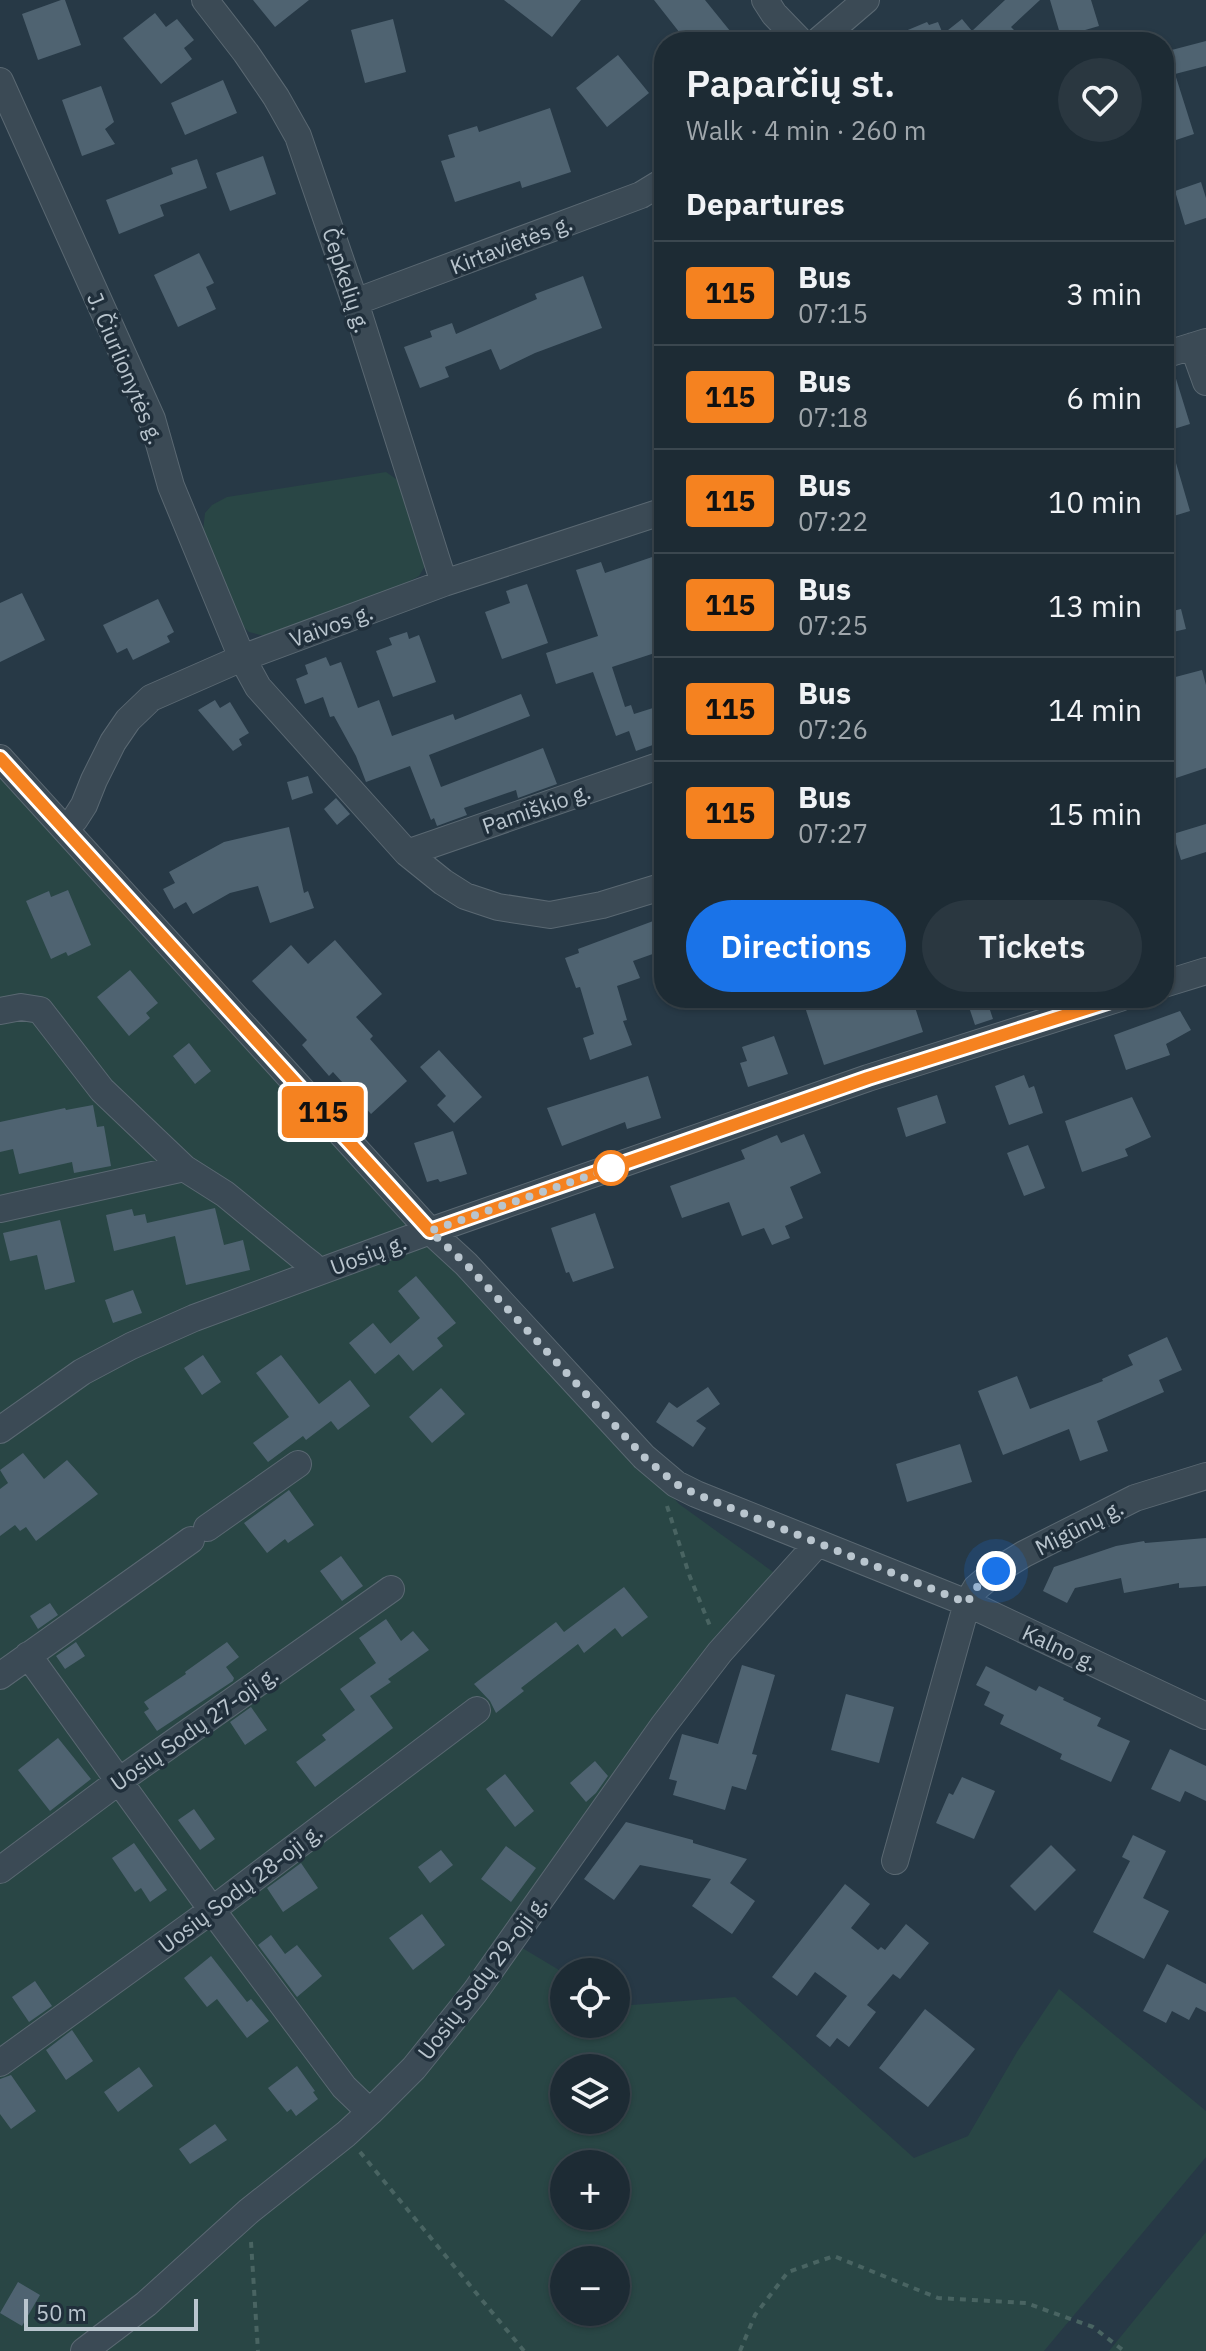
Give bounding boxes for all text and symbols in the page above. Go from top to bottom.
text: Paparčių st. [686,58,895,107]
button: heart [1058,58,1142,142]
text: Walk · 4 min · 260 m [686,113,926,147]
text: Departures [686,184,845,223]
street label: Kirtavietės g. [446,207,576,281]
street label: Čepkelių g. [316,224,378,336]
text: Bus [798,257,851,296]
text: 115 [705,274,755,311]
text: 3 min [1066,274,1142,313]
street label: J. Čiurlionytės g. [81,288,171,448]
text: 07:15 [798,296,868,330]
text: Bus [798,361,851,400]
text: 115 [705,378,755,415]
text: 6 min [1066,378,1142,417]
text: 07:18 [798,400,868,434]
text: Bus [798,465,851,504]
text: 115 [705,482,755,519]
text: 10 min [1048,482,1142,521]
text: 07:22 [798,504,868,538]
text: Bus [798,569,851,608]
text: 115 [705,586,755,623]
text: 13 min [1048,586,1142,625]
street label: Vaivos g. [285,597,377,653]
text: 07:25 [798,608,868,642]
text: Bus [798,673,851,712]
text: 115 [705,690,755,727]
text: 14 min [1048,690,1142,729]
text: 07:26 [798,712,868,746]
street label: Pamiškio g. [478,776,594,840]
text: Bus [798,777,851,816]
text: 115 [705,794,755,831]
text: 15 min [1048,794,1142,833]
text: 07:27 [798,816,868,850]
button: Directions [686,900,906,992]
button: Tickets [922,900,1142,992]
line badge: 115 [277,1086,369,1138]
text: 115 [298,1093,348,1130]
unlabelled marker [594,1151,628,1185]
street label: Uosių g. [326,1227,410,1281]
street label: Migūnų g. [1030,1492,1128,1562]
your location [976,1551,1016,1591]
street label: Kalno g. [1018,1617,1102,1677]
street label: Uosių Sodų 27-oji g. [104,1659,284,1797]
street label: Uosių Sodų 28-oji g. [152,1817,328,1959]
street label: Uosių Sodų 29-oji g. [411,1889,553,2065]
map controls [550,1958,630,2326]
button: locate [550,1958,630,2038]
button: layers [550,2054,630,2134]
button: + [550,2150,630,2230]
button: − [550,2246,630,2326]
scale bar [24,2295,198,2331]
text: 50 m [36,2298,87,2327]

